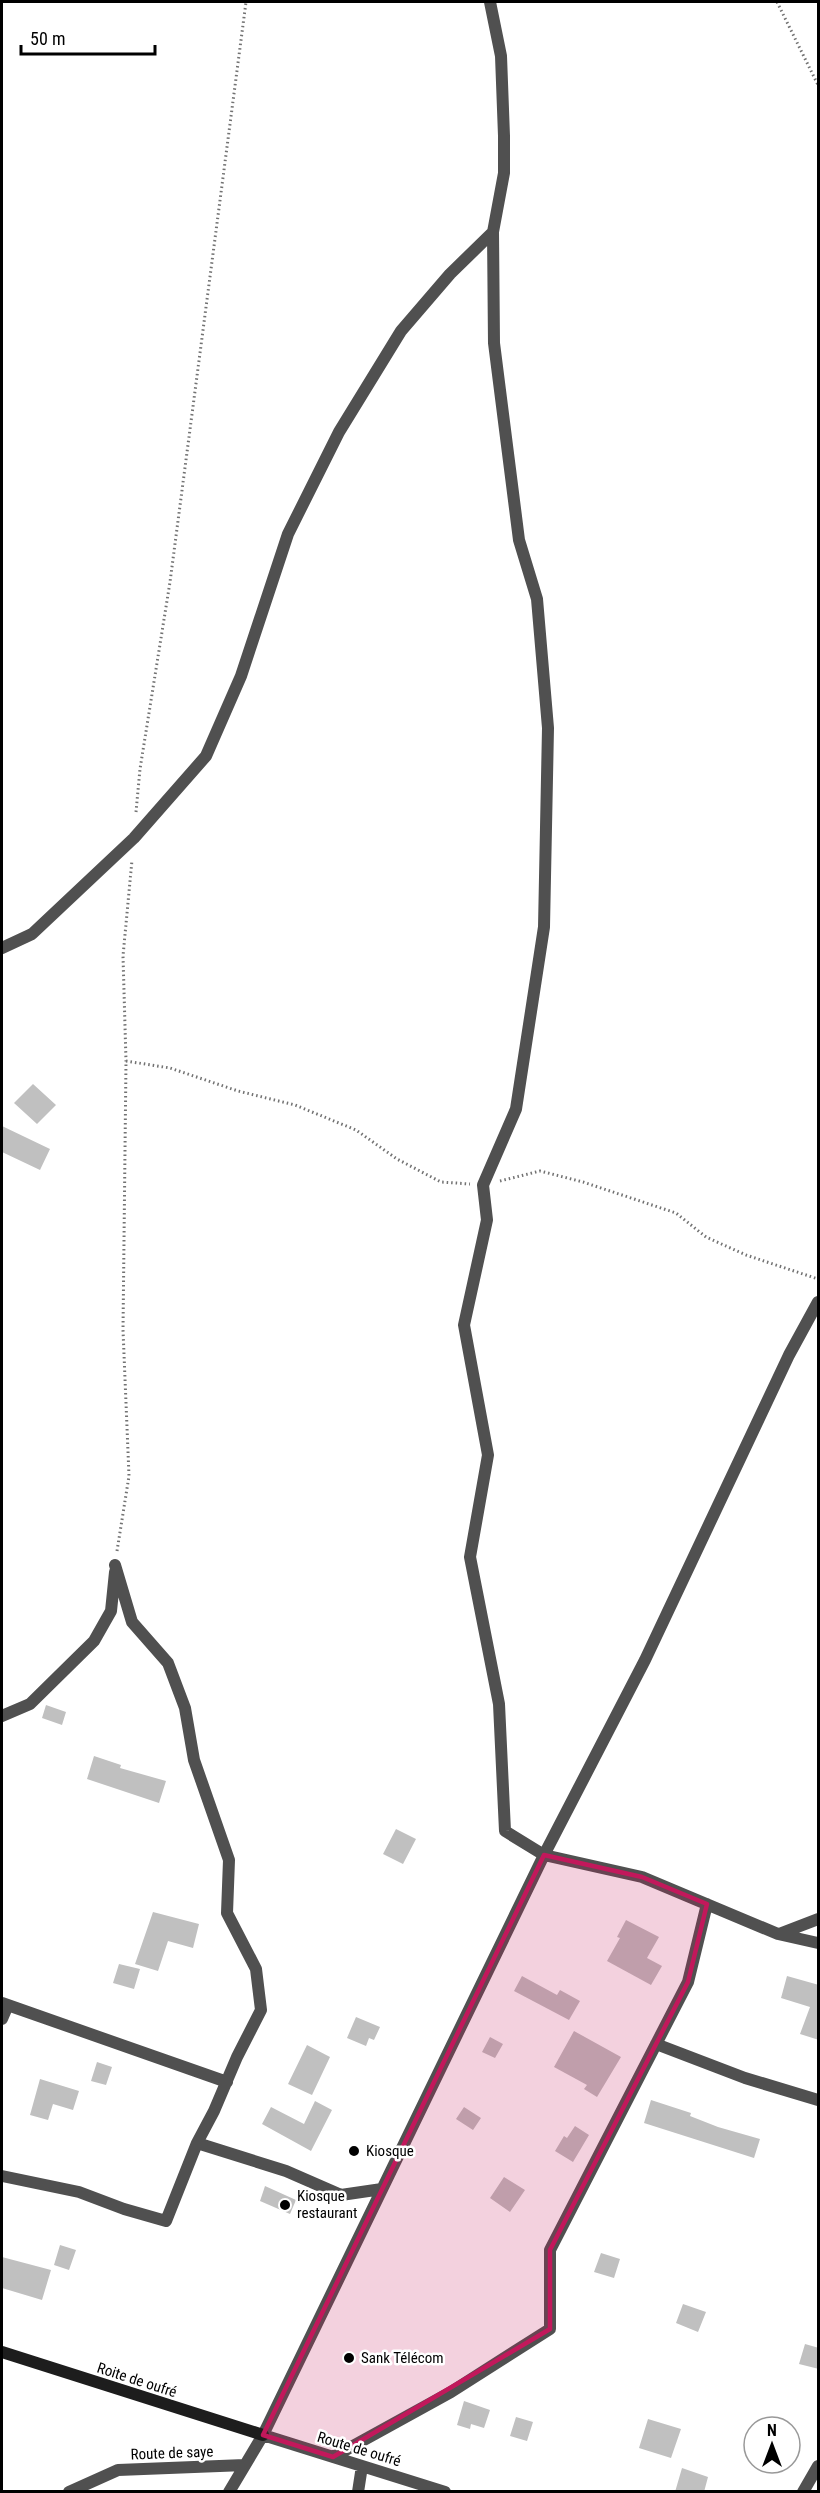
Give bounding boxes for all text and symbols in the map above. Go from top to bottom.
scale bar [21,18,154,56]
text: 50 m [30,28,65,49]
place label: Kiosque [366,2142,414,2160]
marker: Kiosque [347,2144,361,2158]
place label: Kiosque restaurant [297,2187,357,2222]
marker: Kiosque restaurant [278,2198,292,2212]
place label: Sank Télécom [361,2349,443,2367]
marker: Sank Télécom [342,2351,356,2365]
street label: Roite de oufré [95,2359,179,2401]
north arrow [742,2415,802,2475]
text: N [767,2421,777,2440]
street label: Route de oufré [315,2428,403,2470]
street label: Route de saye [130,2443,214,2463]

